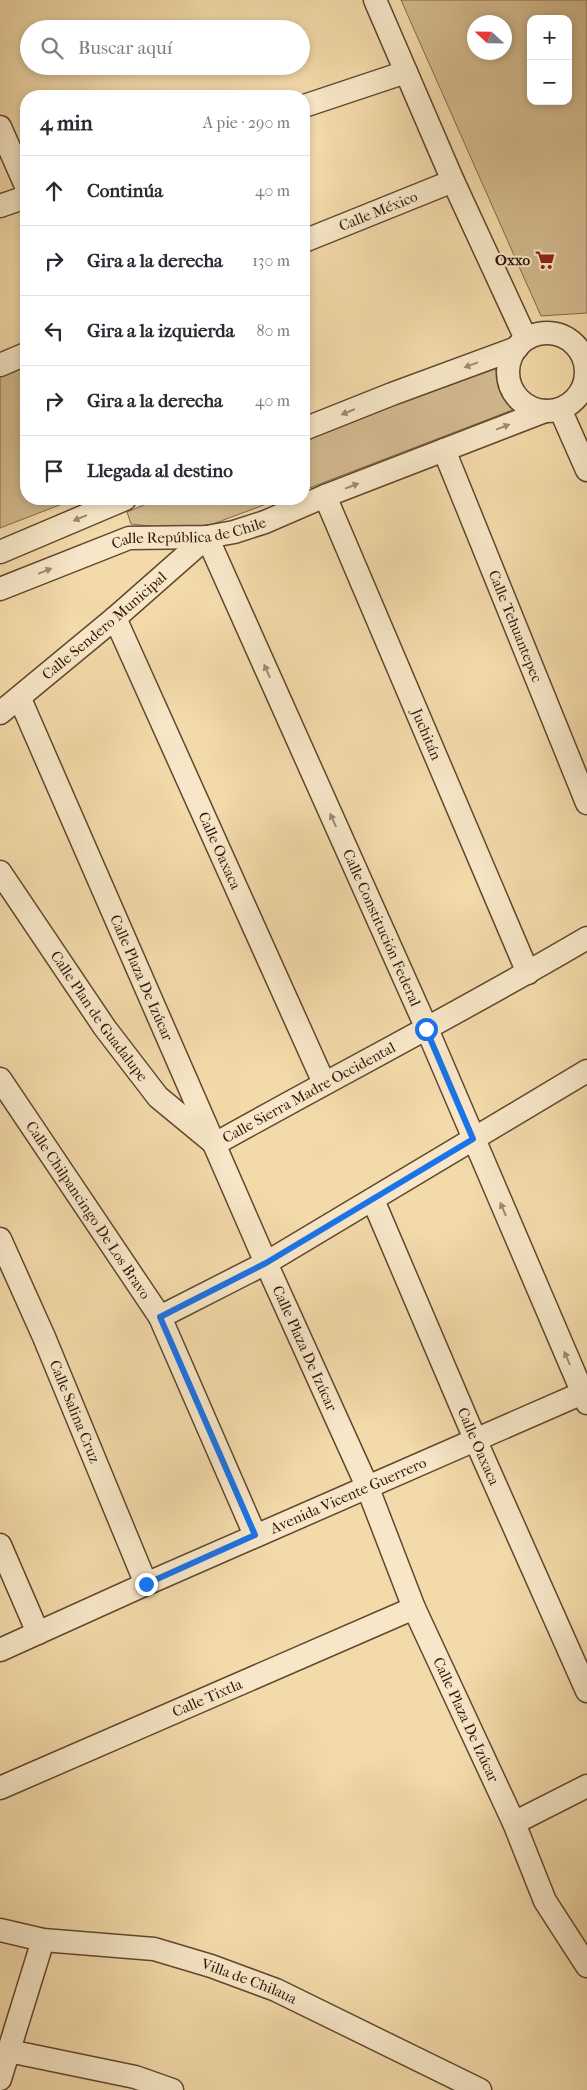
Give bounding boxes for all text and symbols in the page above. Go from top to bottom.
north arrow [467,15,512,60]
map controls [527,15,572,105]
button: + [527,15,572,60]
search box [20,20,310,75]
icon: search [38,34,66,62]
text: Buscar aquí [78,37,172,59]
button: − [527,60,572,105]
text: 4 min [40,111,93,135]
text: A pie · 290 m [203,113,290,132]
icon: ahead [40,177,68,205]
text: Continúa [87,180,163,202]
text: 40 m [255,181,290,200]
street label: Calle México [336,187,421,235]
icon: right [40,247,68,275]
supermarket icon: Oxxo [534,249,556,271]
text: Gira a la derecha [87,250,223,272]
text: 130 m [252,251,290,270]
place label: Oxxo [495,251,530,269]
icon: left [40,317,68,345]
text: Gira a la izquierda [87,320,234,342]
text: 80 m [256,321,290,340]
one-way arrow [463,361,478,369]
icon: right [40,387,68,415]
text: Gira a la derecha [87,390,223,412]
text: 40 m [255,391,290,410]
one-way arrow [341,408,355,416]
one-way arrow [496,423,511,431]
icon: arrive [40,457,68,485]
text: Llegada al destino [87,460,233,482]
one-way arrow [345,482,360,490]
street label: Calle República de Chile [109,513,269,553]
one-way arrow [73,514,87,522]
one-way arrow [38,567,53,575]
street label: Calle Tehuantepec [485,567,546,685]
street label: Calle Sendero Municipal [38,568,170,684]
one-way arrow [263,664,271,678]
street label: Juchitán [407,705,445,763]
street label: Calle Oaxaca [194,809,245,893]
one-way arrow [329,813,337,827]
street label: Calle Constitución Federal [339,846,425,1009]
street label: Calle Plaza De Izúcar [106,912,177,1044]
street label: Calle Plan de Guadalupe [47,947,152,1085]
route start [415,1018,438,1041]
street label: Calle Sierra Madre Occidental [219,1038,398,1147]
street label: Calle Chilpancingo De Los Bravo [22,1118,155,1303]
one-way arrow [499,1202,507,1216]
street label: Calle Plaza De Izúcar [268,1283,341,1414]
one-way arrow [563,1351,571,1365]
street label: Calle Salina Cruz [46,1357,104,1466]
street label: Calle Oaxaca [454,1405,504,1489]
street label: Avenida Vicente Guerrero [266,1453,429,1538]
route end [135,1573,158,1596]
street label: Calle Plaza De Izúcar [429,1654,503,1786]
street label: Calle Tixtla [170,1674,246,1721]
street label: Villa de Chilaua [198,1954,301,2008]

